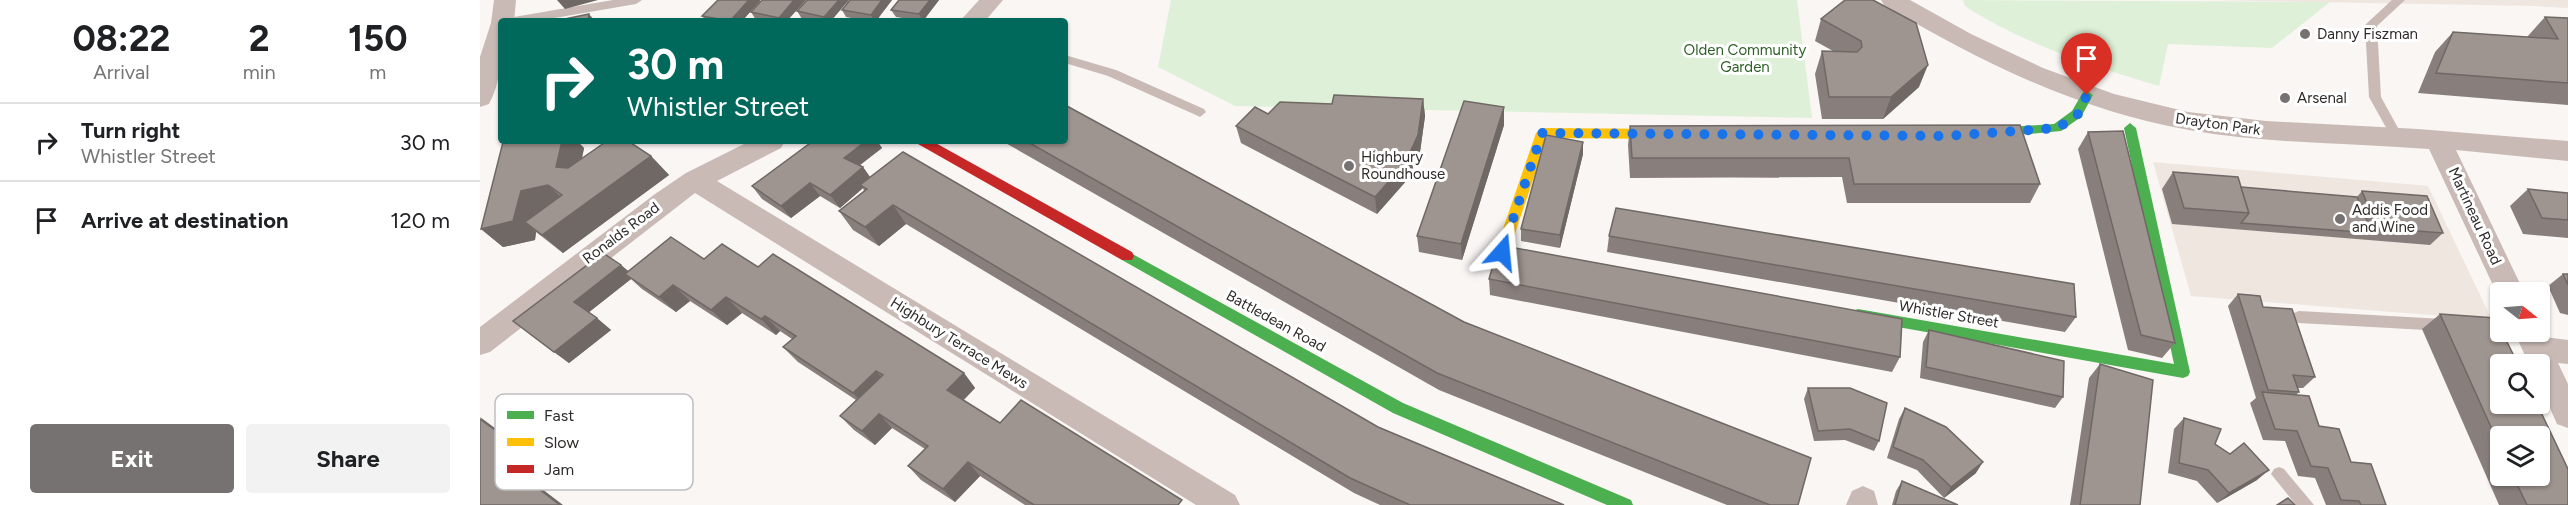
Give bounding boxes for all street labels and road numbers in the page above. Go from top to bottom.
street label: Drayton Park [2174,109,2262,139]
street label: Martineau Road [2445,164,2505,268]
street label: Ronalds Road [579,198,663,268]
street label: Battledean Road [1223,286,1329,356]
street label: Highbury Terrace Mews [887,293,1031,393]
street label: Whistler Street [1898,296,2001,332]

